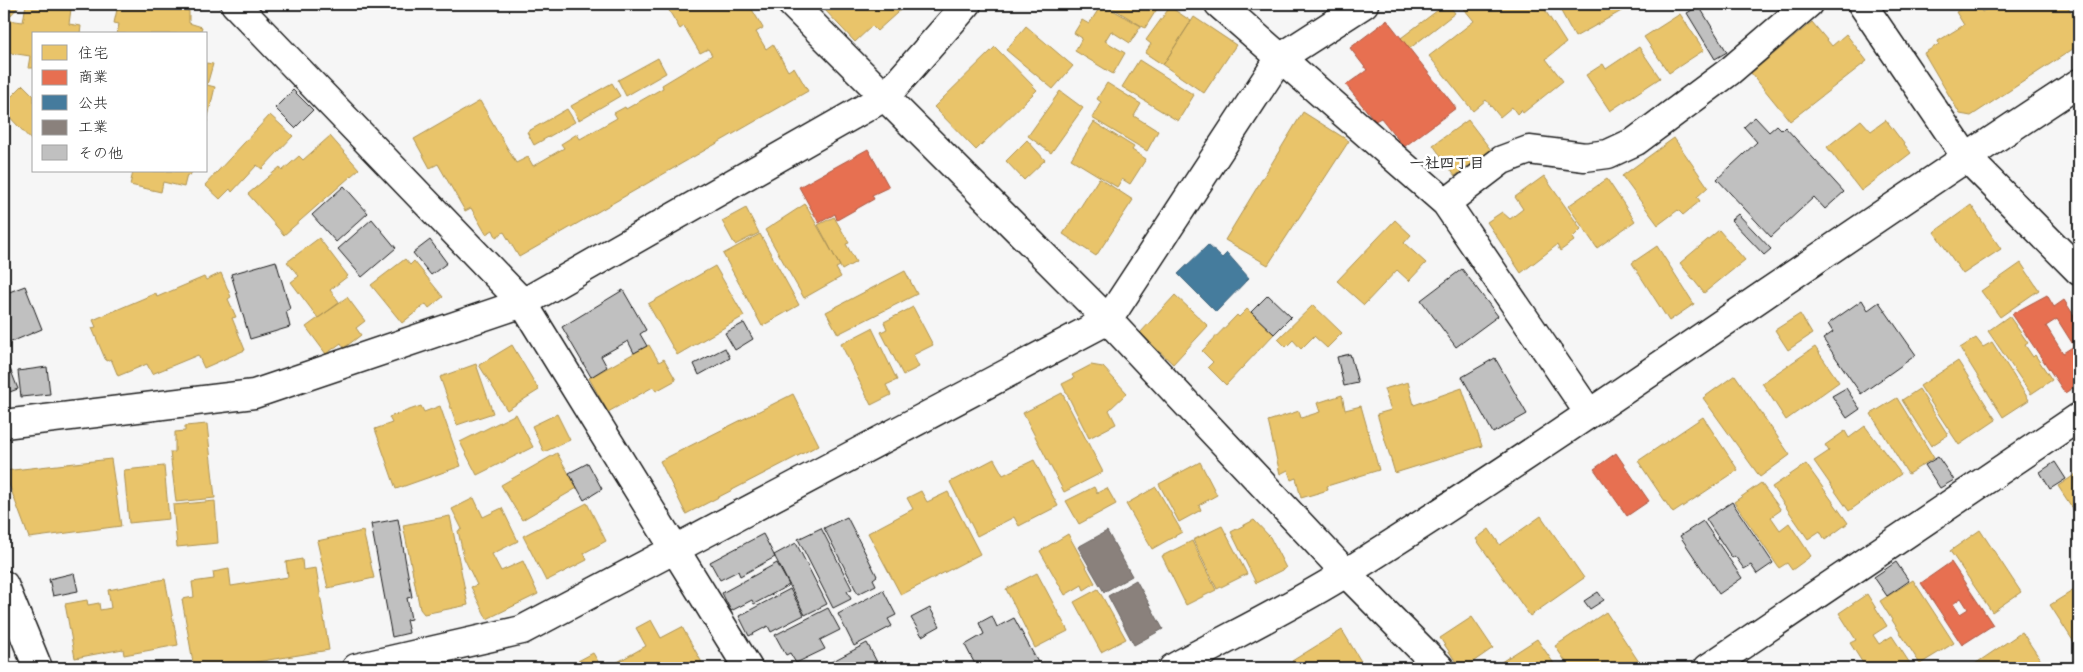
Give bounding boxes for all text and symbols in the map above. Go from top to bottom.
legend [32,32,208,172]
text: 住宅 [78,42,108,63]
text: 商業 [78,66,108,87]
text: 公共 [78,92,108,113]
text: 工業 [78,116,108,137]
text: その他 [78,142,123,163]
district label: 一社四丁目 [1409,152,1485,173]

